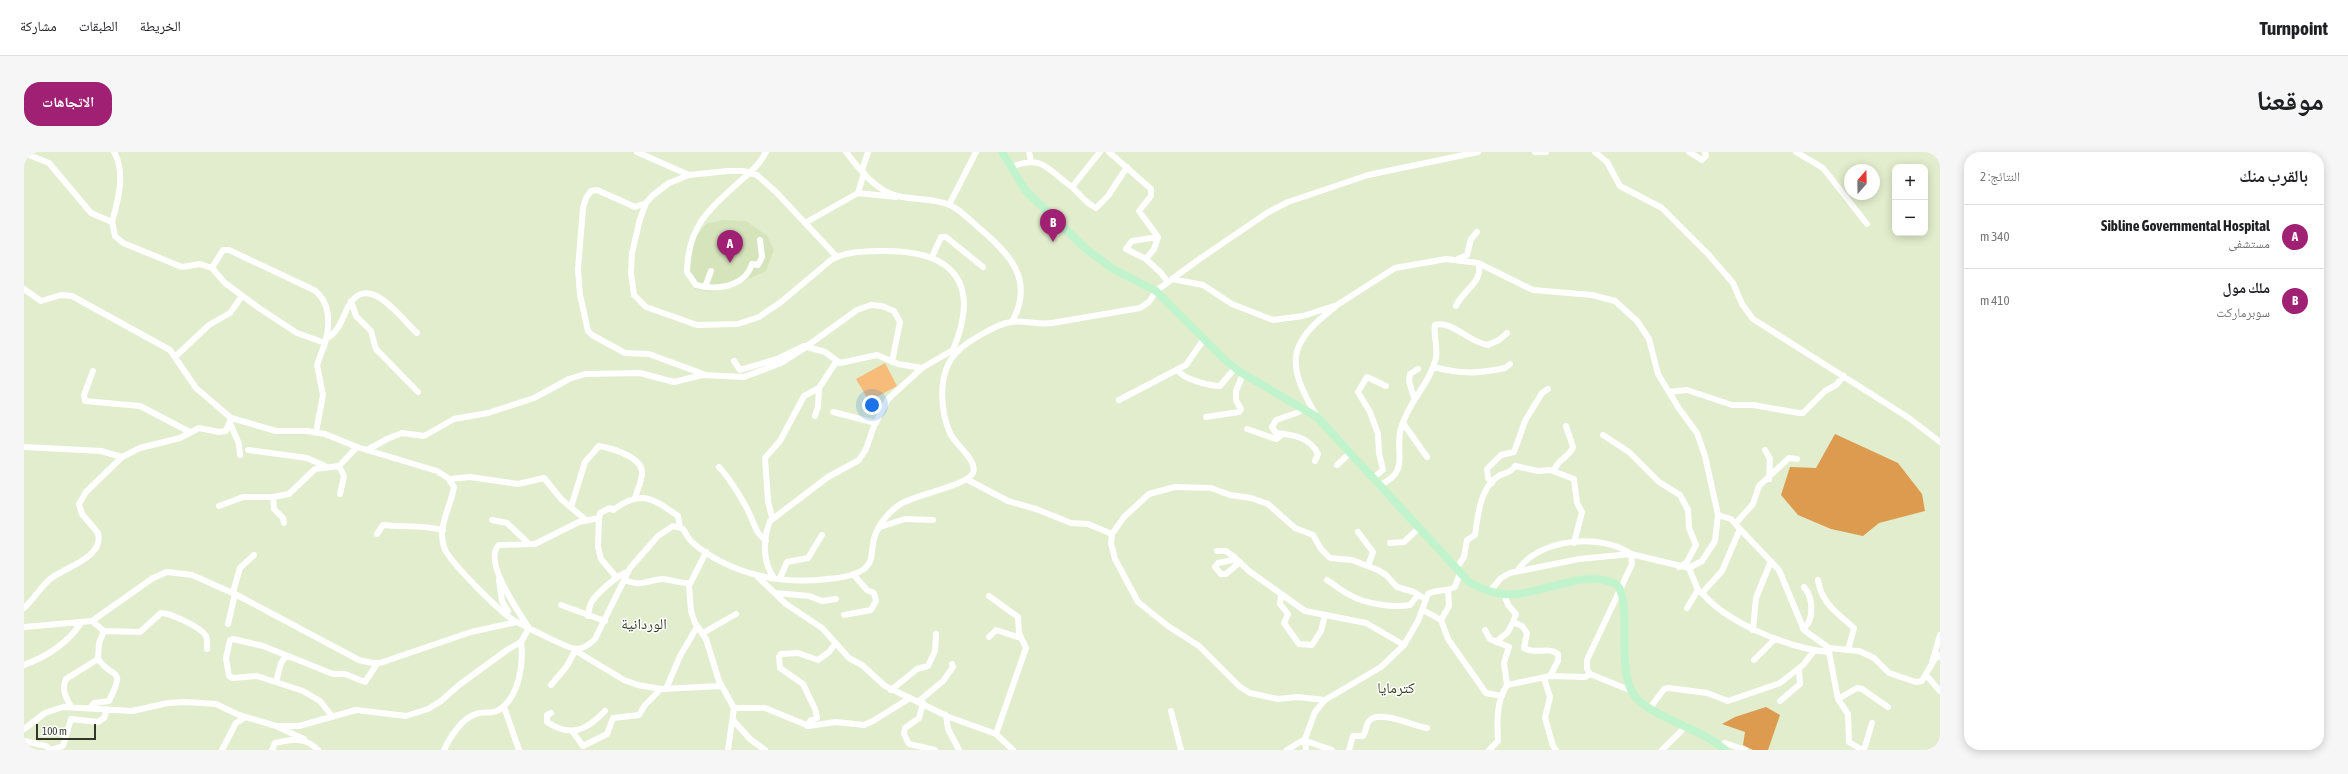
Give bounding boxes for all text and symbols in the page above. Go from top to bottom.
text: Turnpoint [2260,17,2328,39]
text: مشاركة [20,18,57,34]
text: الطبقات [79,18,118,34]
text: الخريطة [140,18,181,34]
button: الاتجاهات [24,82,112,126]
text: موقعنا [2256,84,2324,116]
north arrow [1844,164,1880,200]
map controls [1892,164,1928,236]
button: + [1892,164,1928,200]
text: بالقرب منك [2239,166,2308,186]
text: النتائج: 2 [1980,169,2020,184]
button: − [1892,200,1928,236]
pin: B [1040,209,1066,242]
text: Sibline Governmental Hospital [2101,217,2270,234]
text: 340 m [1980,229,2010,244]
text: A [2292,229,2298,244]
pin: A [717,230,743,263]
text: مستشفى [2228,236,2270,251]
text: ملك مول [2222,279,2270,296]
text: 410 m [1980,293,2010,308]
text: B [2292,293,2298,308]
text: سوبرماركت [2216,305,2270,320]
your location [862,395,882,415]
district label: الوردانية [621,615,667,633]
district label: كترمايا [1377,679,1415,697]
scale bar [36,722,96,741]
text: 100 m [42,725,67,737]

